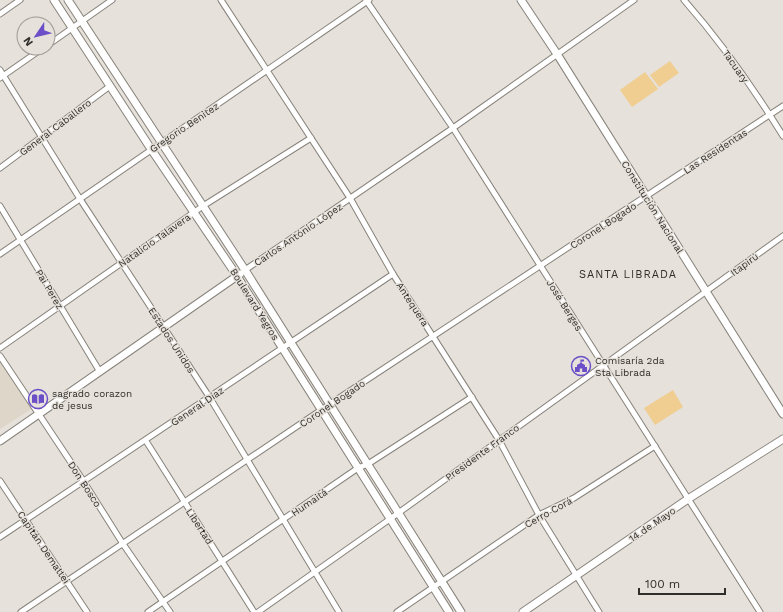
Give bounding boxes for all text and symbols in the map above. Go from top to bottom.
north arrow [16,16,56,56]
text: N [21,34,36,49]
street label: Tacuary [720,48,751,85]
street label: General Caballero [17,97,93,158]
street label: Gregorio Benitez [148,100,221,155]
street label: Las Residentas [681,127,749,176]
street label: Constitución Nacional [619,159,686,256]
street label: Coronel Bogado [568,200,638,251]
street label: Carlos António López [252,201,345,268]
street label: Natalicio Talavera [116,211,193,269]
street label: Itapirú [728,251,760,278]
street label: Boulevard Yegros [228,266,281,342]
street label: Pai Perez [33,267,66,311]
district label: SANTA LIBRADA [579,268,677,281]
street label: José Berges [544,278,585,333]
street label: Antequera [394,280,431,329]
street label: Estados Unidos [146,305,197,375]
public building icon: Comisaría 2da Sta Librada [570,355,592,377]
place label: Comisaría 2da Sta Librada [595,355,665,378]
street label: Coronel Bogado [297,377,367,429]
street label: General Díaz [169,385,226,428]
library icon: sagrado corazon de jesus [27,388,49,410]
place label: sagrado corazon de jesus [52,388,132,411]
street label: Presidente Franco [443,422,521,483]
street label: Don Bosco [66,459,103,509]
street label: Humaitá [289,486,330,518]
street label: Cerro Corá [523,495,574,530]
street label: 14 de Mayo [627,505,678,544]
street label: Libertad [184,506,215,546]
street label: Capitán Demattei [15,509,72,586]
scale bar [639,570,725,596]
text: 100 m [645,577,680,591]

